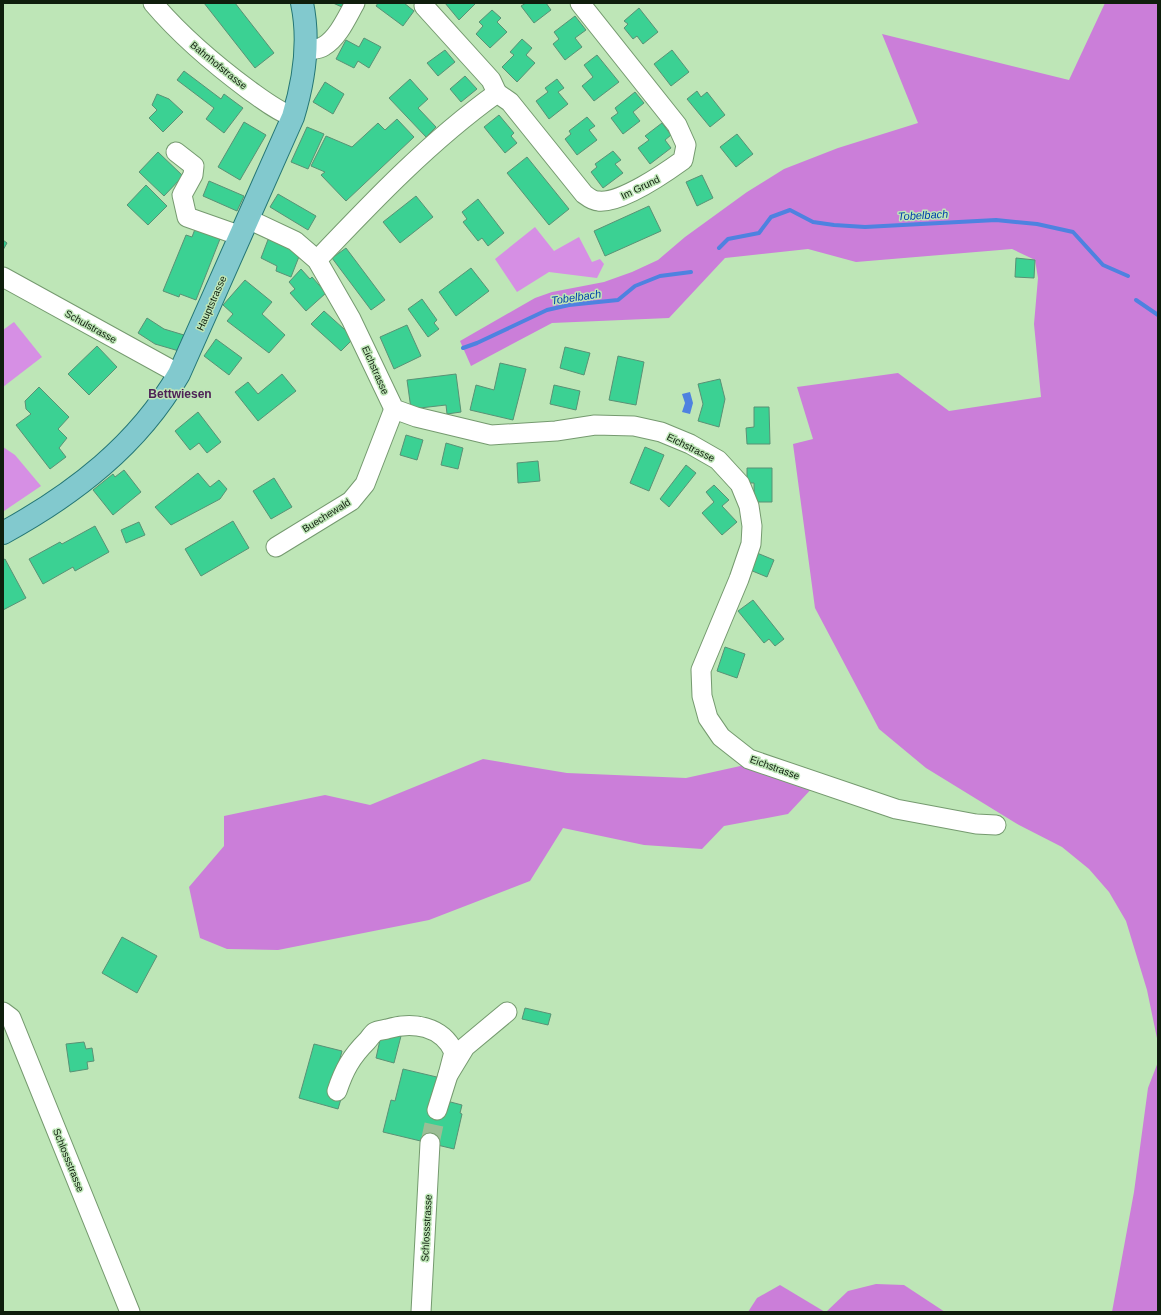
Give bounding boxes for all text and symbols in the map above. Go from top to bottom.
street label: Bahnhofstrasse [188,39,249,92]
street label: Im Grund [619,173,661,202]
water label: Tobelbach [898,208,948,222]
street label: Hauptstrasse [194,274,229,332]
water label: Tobelbach [550,288,602,306]
street label: Schulstrasse [63,308,119,345]
street label: Eichstrasse [360,344,391,396]
district label: Bettwiesen [148,387,212,401]
street label: Eichstrasse [665,431,717,464]
street label: Buechewald [300,496,352,535]
street label: Eichstrasse [749,753,801,782]
street label: Schlossstrasse [51,1127,86,1194]
street label: Schlossstrasse [419,1194,434,1262]

